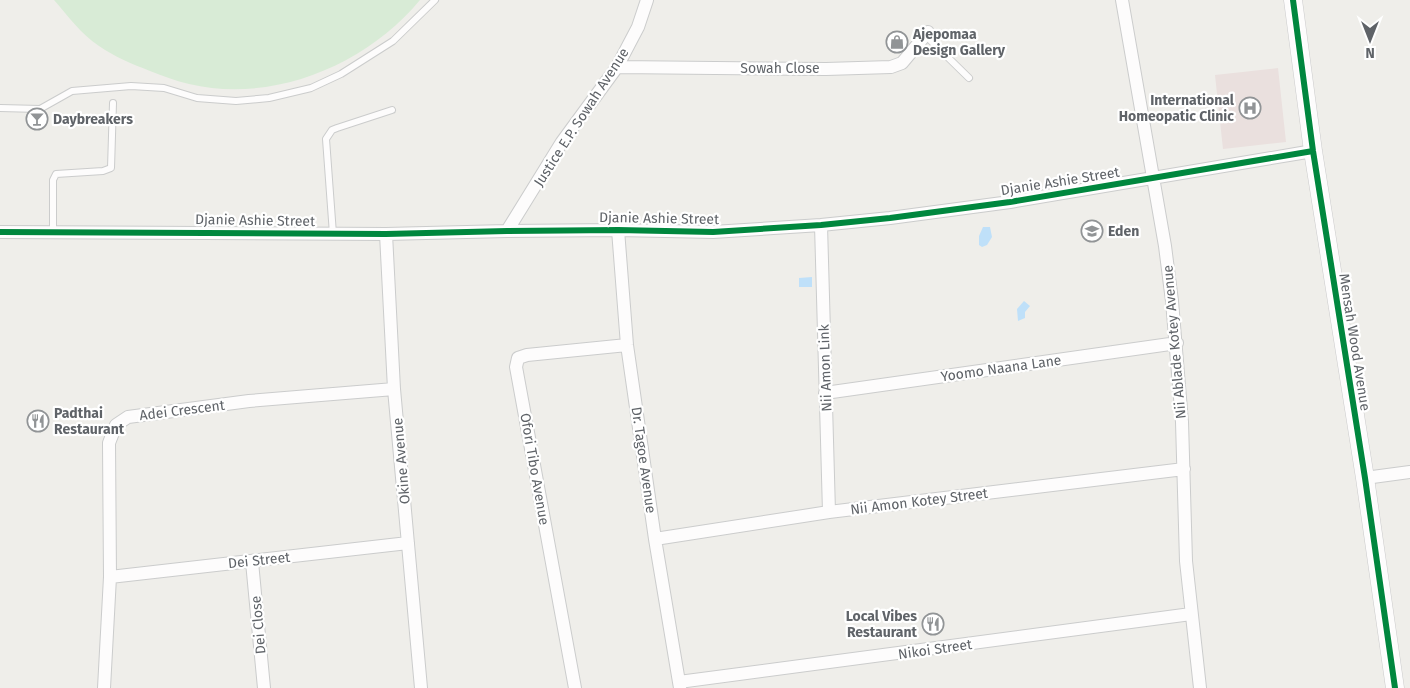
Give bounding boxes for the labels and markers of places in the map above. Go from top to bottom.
place label: Ajepomaa Design Gallery [912,26,1006,59]
shop icon: Ajepomaa Design Gallery [885,30,909,54]
place label: International Homeopatic Clinic [1119,92,1235,125]
hospital icon: International Homeopatic Clinic [1238,96,1262,120]
bar icon: Daybreakers [25,107,49,131]
place label: Daybreakers [53,111,133,128]
school or university icon: Eden [1080,219,1104,243]
place label: Eden [1108,223,1139,240]
place label: Padthai Restaurant [54,405,125,438]
restaurant icon: Padthai Restaurant [26,409,50,433]
place label: Local Vibes Restaurant [846,608,918,641]
restaurant icon: Local Vibes Restaurant [921,612,945,636]

